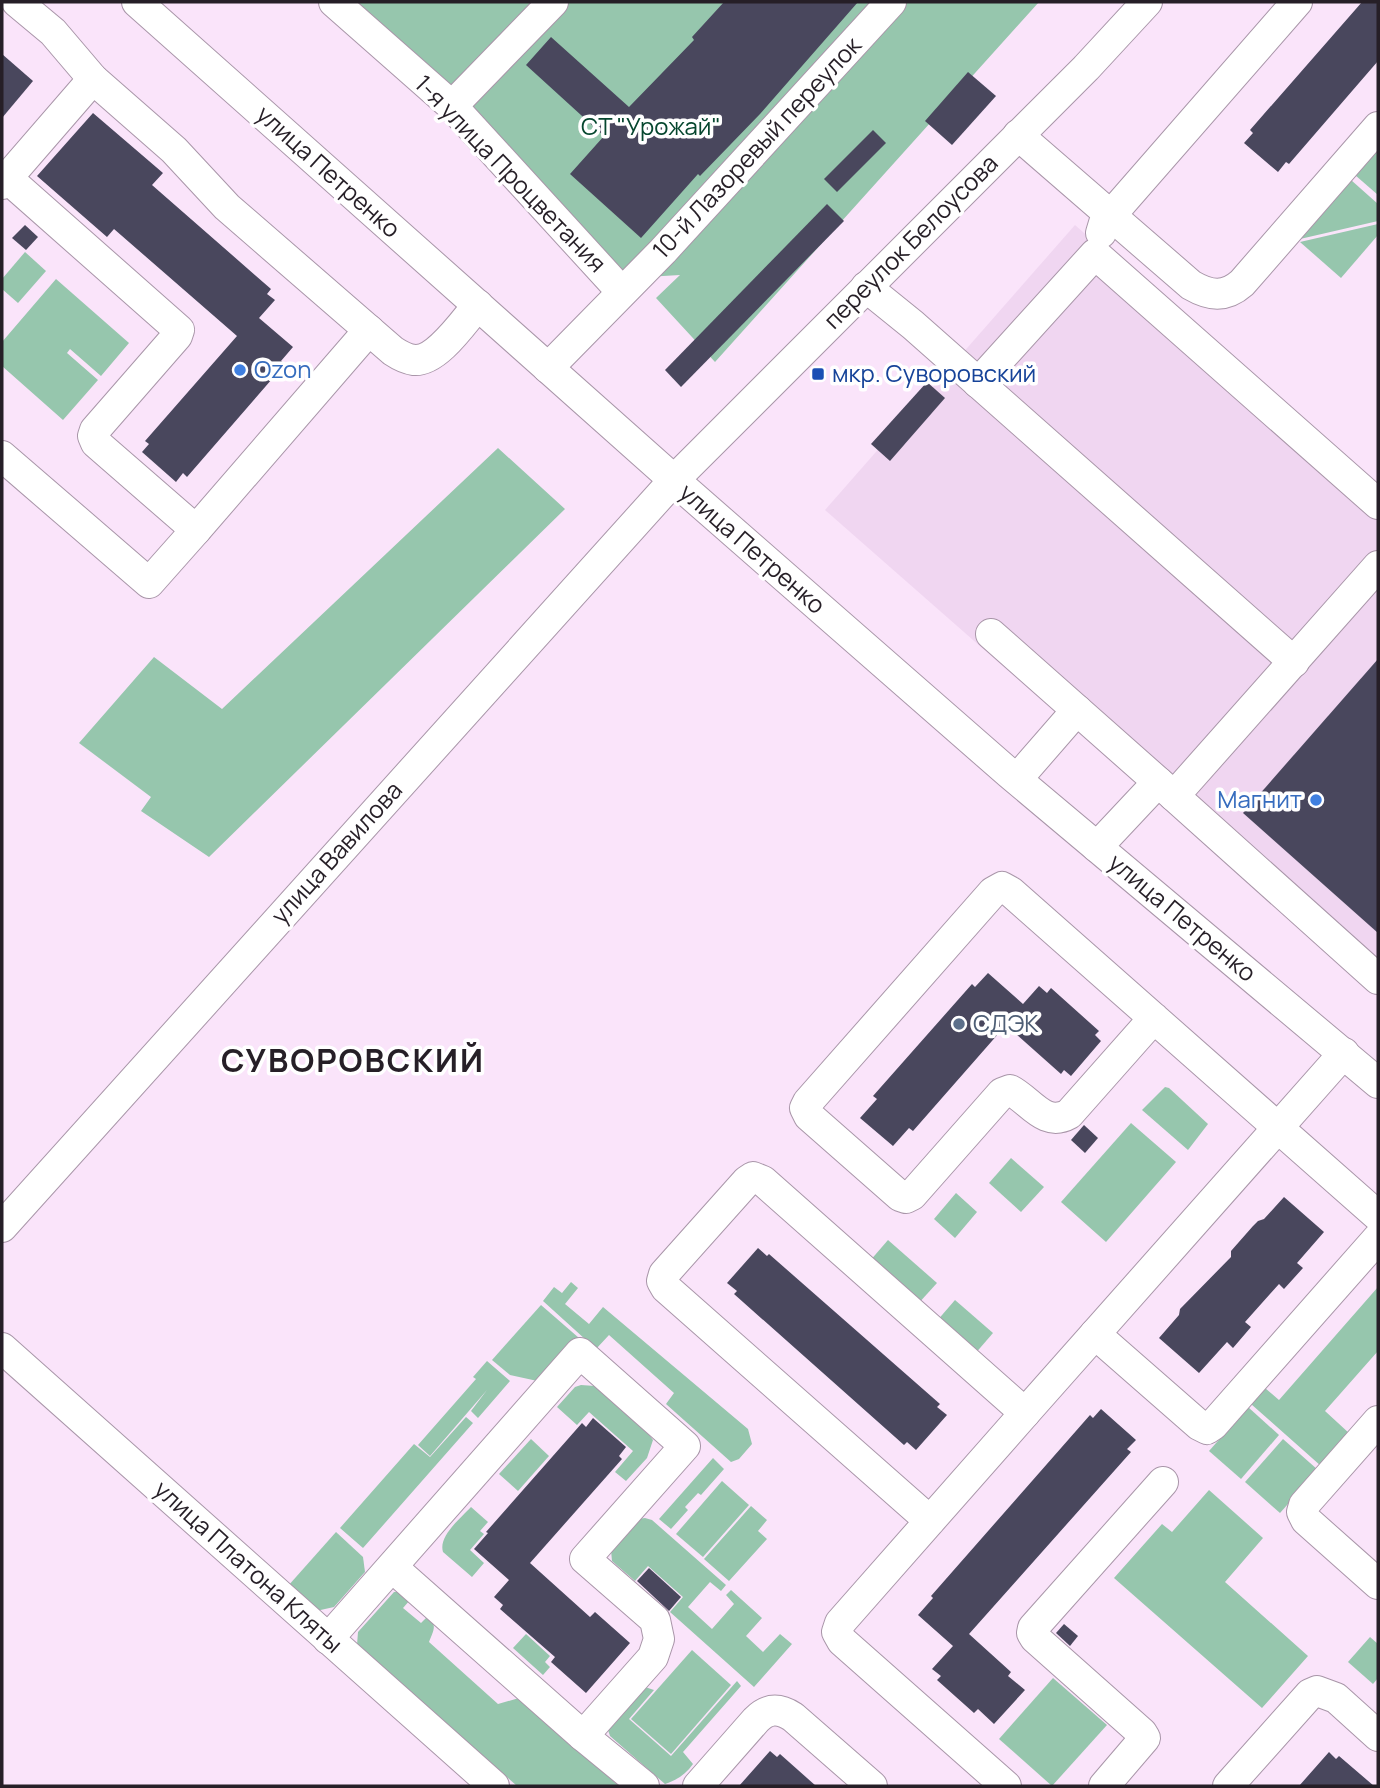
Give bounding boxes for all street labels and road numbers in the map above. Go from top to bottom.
street label: 10-й Лазоревый переулок [644,28,868,265]
street label: 1-я улица Процветания [408,67,614,279]
street label: улица Петренко [250,97,408,245]
street label: переулок Белоусова [815,146,1004,335]
street label: улица Петренко [673,475,833,621]
street label: улица Вавилова [263,774,409,930]
street label: улица Петренко [1102,845,1264,988]
street label: улица Платона Кляты [148,1472,350,1660]

